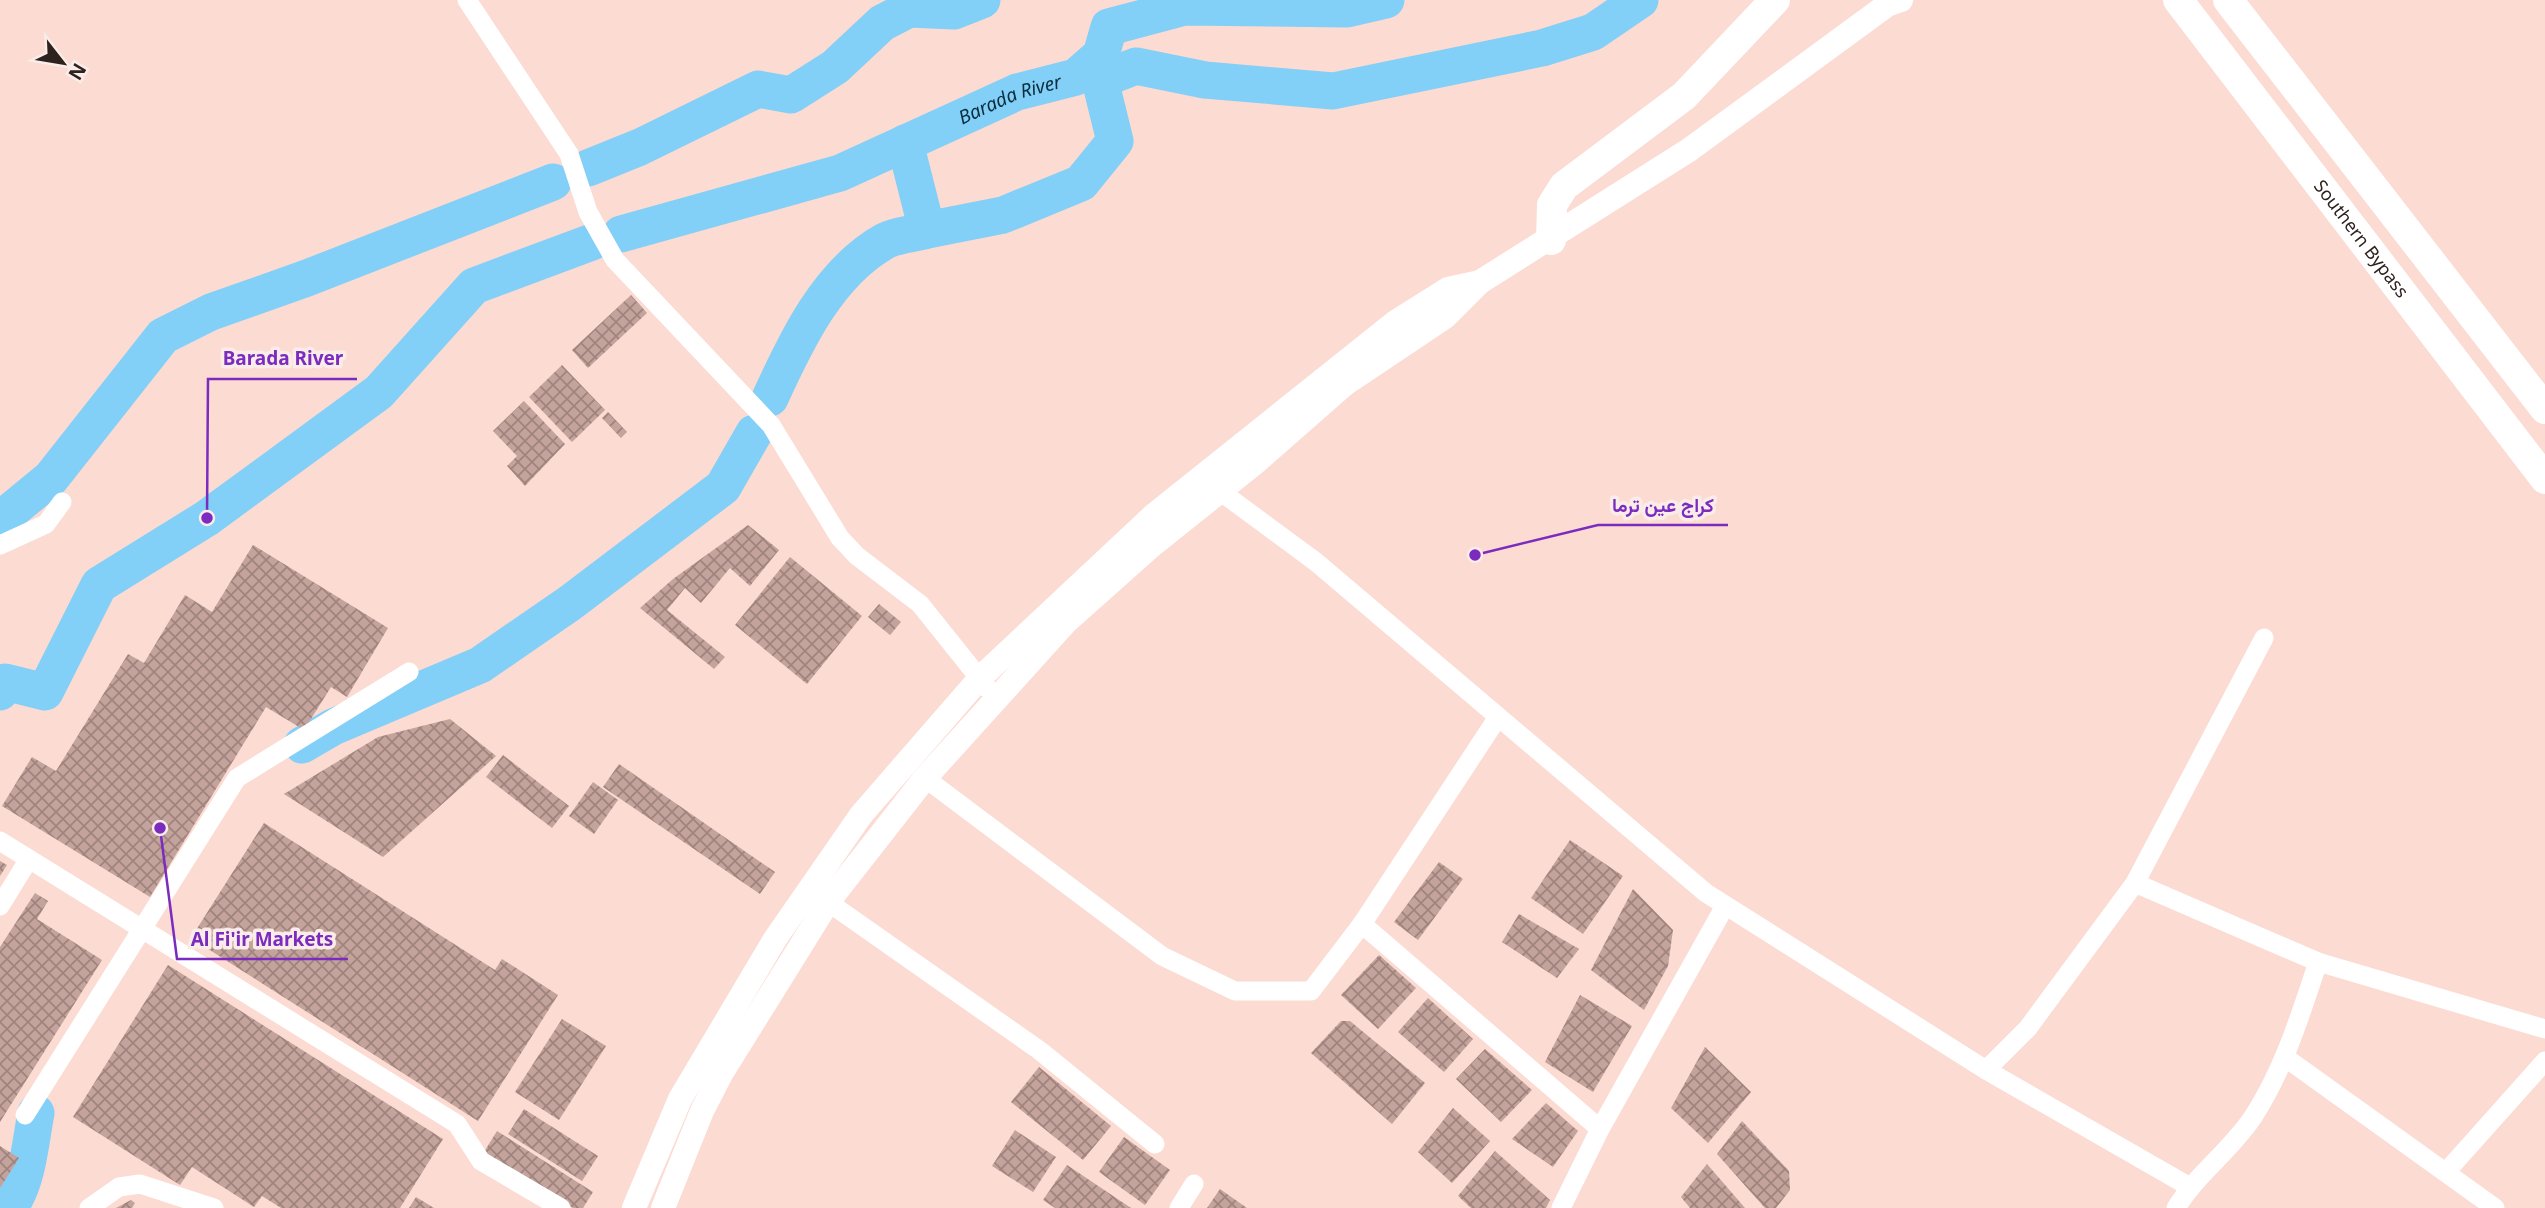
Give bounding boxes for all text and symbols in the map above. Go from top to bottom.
north arrow [28,28,98,98]
text: N [62,58,93,85]
water label: Barada River [954,68,1066,130]
street label: Southern Bypass [2309,175,2415,302]
callout: Barada River [208,339,357,379]
text: Barada River [223,345,344,371]
callout: كراج عين ترما [1598,485,1728,525]
text: كراج عين ترما [1612,492,1714,518]
callout: Al Fi'ir Markets [177,919,348,959]
text: Al Fi'ir Markets [191,926,333,952]

